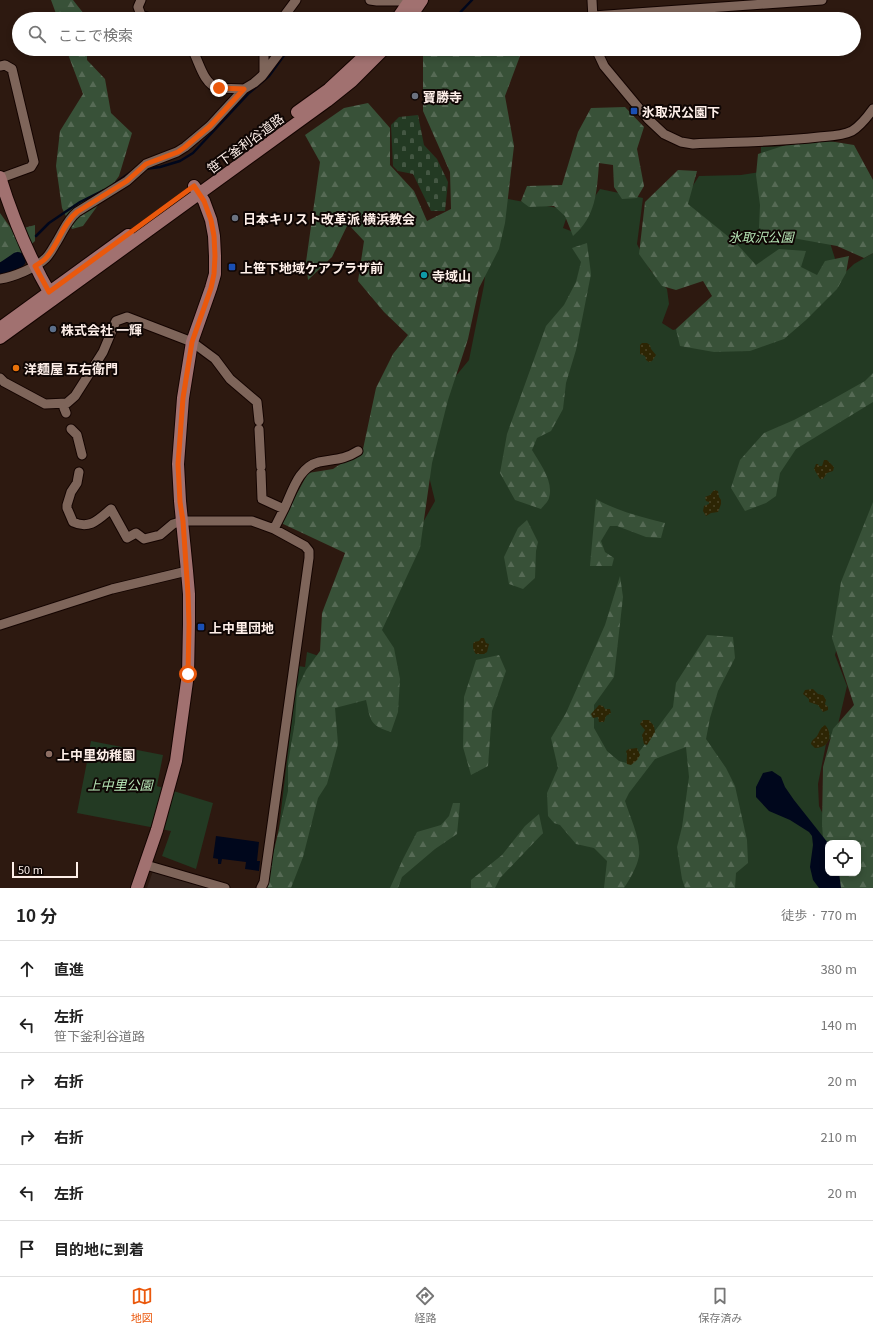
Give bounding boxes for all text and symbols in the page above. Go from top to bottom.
search box [12,12,861,56]
icon: search [26,23,48,45]
text: ここで検索 [58,24,133,45]
route end [210,79,228,97]
place label: 寶勝寺 [423,87,462,106]
marker: 寶勝寺 [410,91,420,101]
place label: 氷取沢公園下 [642,102,720,121]
marker: 氷取沢公園下 [629,106,639,116]
street label: 笹下釜利谷道路 [203,109,287,177]
place label: 日本キリスト改革派 横浜教会 [243,209,415,228]
marker: 日本キリスト改革派 横浜教会 [230,213,240,223]
park label: 氷取沢公園 [728,227,795,246]
place label: 上笹下地域ケアプラザ前 [240,258,383,277]
marker: 上笹下地域ケアプラザ前 [227,262,237,272]
place label: 寺域山 [432,266,471,285]
marker: 寺域山 [419,270,429,280]
place label: 株式会社 一輝 [61,320,142,339]
marker: 株式会社 一輝 [48,324,58,334]
place label: 洋麺屋 五右衛門 [24,359,118,378]
marker: 洋麺屋 五右衛門 [11,363,21,373]
place label: 上中里団地 [209,618,274,637]
marker: 上中里団地 [196,622,206,632]
route start [179,665,197,683]
place label: 上中里幼稚園 [57,745,135,764]
marker: 上中里幼稚園 [44,749,54,759]
park label: 上中里公園 [87,775,154,794]
map controls [825,840,861,876]
button: locate [825,840,861,876]
scale bar [12,860,78,879]
text: 50 m [18,861,43,877]
text: 10 分 [16,902,57,927]
text: 徒歩 · 770 m [781,905,857,924]
icon: ahead [16,958,38,980]
text: 直進 [54,958,84,979]
text: 380 m [820,959,857,978]
text: 左折 [54,1005,84,1026]
icon: left [16,1014,38,1036]
text: 140 m [820,1015,857,1034]
text: 笹下釜利谷道路 [54,1026,145,1045]
icon: right [16,1070,38,1092]
text: 右折 [54,1070,84,1091]
text: 20 m [828,1071,857,1090]
icon: right [16,1126,38,1148]
text: 右折 [54,1126,84,1147]
text: 210 m [820,1127,857,1146]
icon: left [16,1182,38,1204]
text: 左折 [54,1182,84,1203]
text: 20 m [828,1183,857,1202]
icon: arrive [16,1238,38,1260]
text: 目的地に到着 [54,1238,144,1259]
tab: 地図 [131,1285,153,1325]
tab: 経路 [414,1285,436,1325]
tab: 保存済み [698,1285,742,1325]

